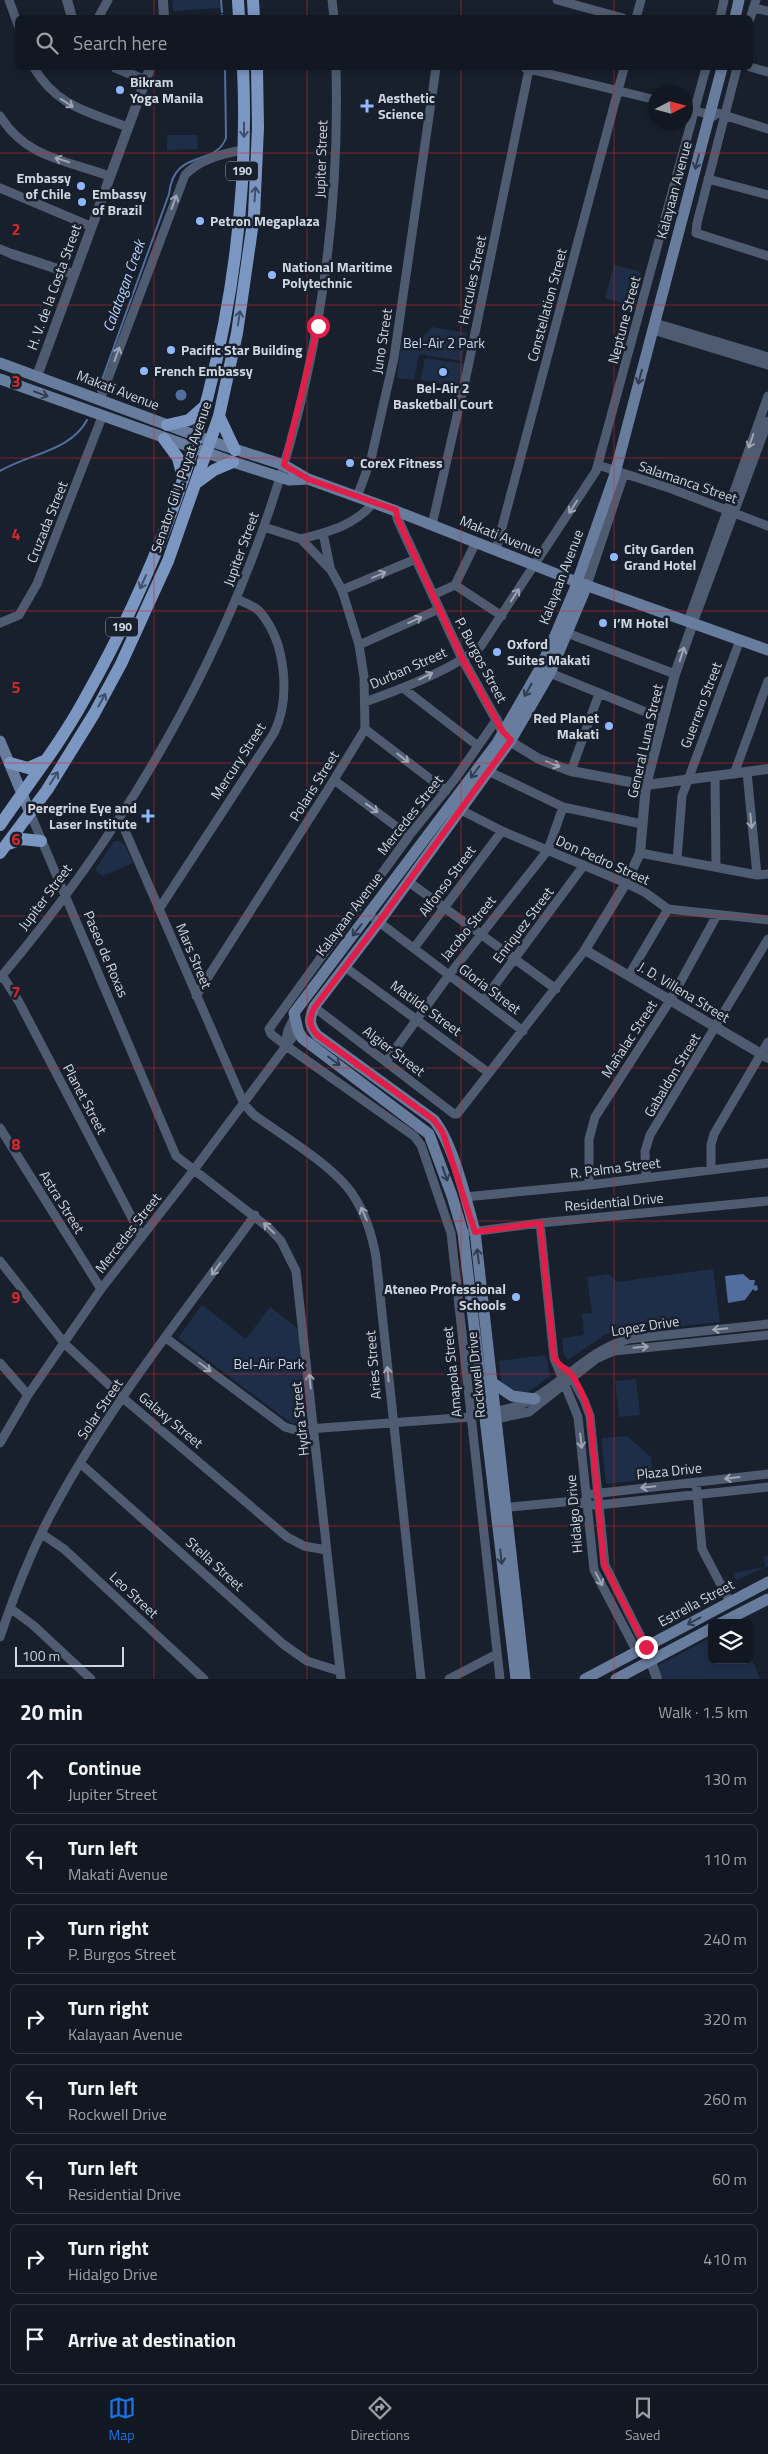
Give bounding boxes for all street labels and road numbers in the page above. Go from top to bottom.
street label: Jupiter Street [309,120,332,198]
street label: Kalayaan Avenue [650,139,697,241]
road number: 190 [226,162,258,180]
street label: H. V. de la Costa Street [21,221,86,353]
street label: Hercules Street [452,233,491,326]
street label: Constellation Street [521,246,572,364]
street label: Neptune Street [602,274,645,366]
street label: Juno Street [366,307,397,375]
street label: Makati Avenue [74,364,163,415]
street label: Senator Gil J. Puyat Avenue [145,398,216,555]
street label: Salamanca Street [636,455,741,508]
street label: Cruzada Street [21,478,73,566]
street label: Jupiter Street [217,509,264,589]
street label: Makati Avenue [457,509,546,562]
street label: Kalayaan Avenue [533,526,588,627]
street label: P. Burgos Street [450,613,513,706]
road number: 190 [106,618,138,636]
street label: Durban Street [366,641,450,694]
street label: Guerrero Street [674,658,727,751]
street label: General Luna Street [621,682,668,800]
street label: Mercury Street [205,718,270,803]
street label: Polaris Street [284,746,344,825]
street label: Mercedes Street [372,770,448,859]
street label: Don Pedro Street [553,829,654,890]
street label: Alfonso Street [413,841,480,921]
street label: Jupiter Street [13,859,76,934]
street label: Kalayaan Avenue [310,867,387,960]
street label: Enriquez Street [487,882,558,967]
street label: Jacobo Street [435,891,500,965]
street label: Paseo de Roxas [79,907,134,1000]
street label: Mars Street [171,920,218,992]
street label: J. D. Villena Street [634,956,734,1027]
street label: Gloria Street [455,958,526,1019]
street label: Matilde Street [386,975,466,1041]
street label: Mañalac Street [596,996,662,1082]
street label: Algier Street [359,1020,430,1081]
street label: Gabaldon Street [638,1029,705,1121]
street label: Planet Street [58,1060,113,1138]
street label: R. Palma Street [568,1152,662,1183]
street label: Astra Street [35,1166,90,1237]
street label: Residential Drive [564,1187,664,1216]
street label: Mercedes Street [90,1188,166,1277]
street label: Lopez Drive [609,1310,680,1341]
street label: Amapola Street [436,1326,467,1419]
street label: Aries Street [359,1330,386,1400]
street label: Rockwell Drive [461,1331,490,1419]
street label: Solar Street [72,1374,128,1443]
street label: Hydra Street [285,1381,314,1457]
street label: Galaxy Street [135,1386,208,1453]
street label: Plaza Drive [635,1457,703,1484]
street label: Hidalgo Drive [560,1474,587,1554]
street label: Stella Street [182,1532,249,1596]
street label: Leo Street [105,1566,164,1623]
street label: Estrella Street [654,1574,738,1631]

